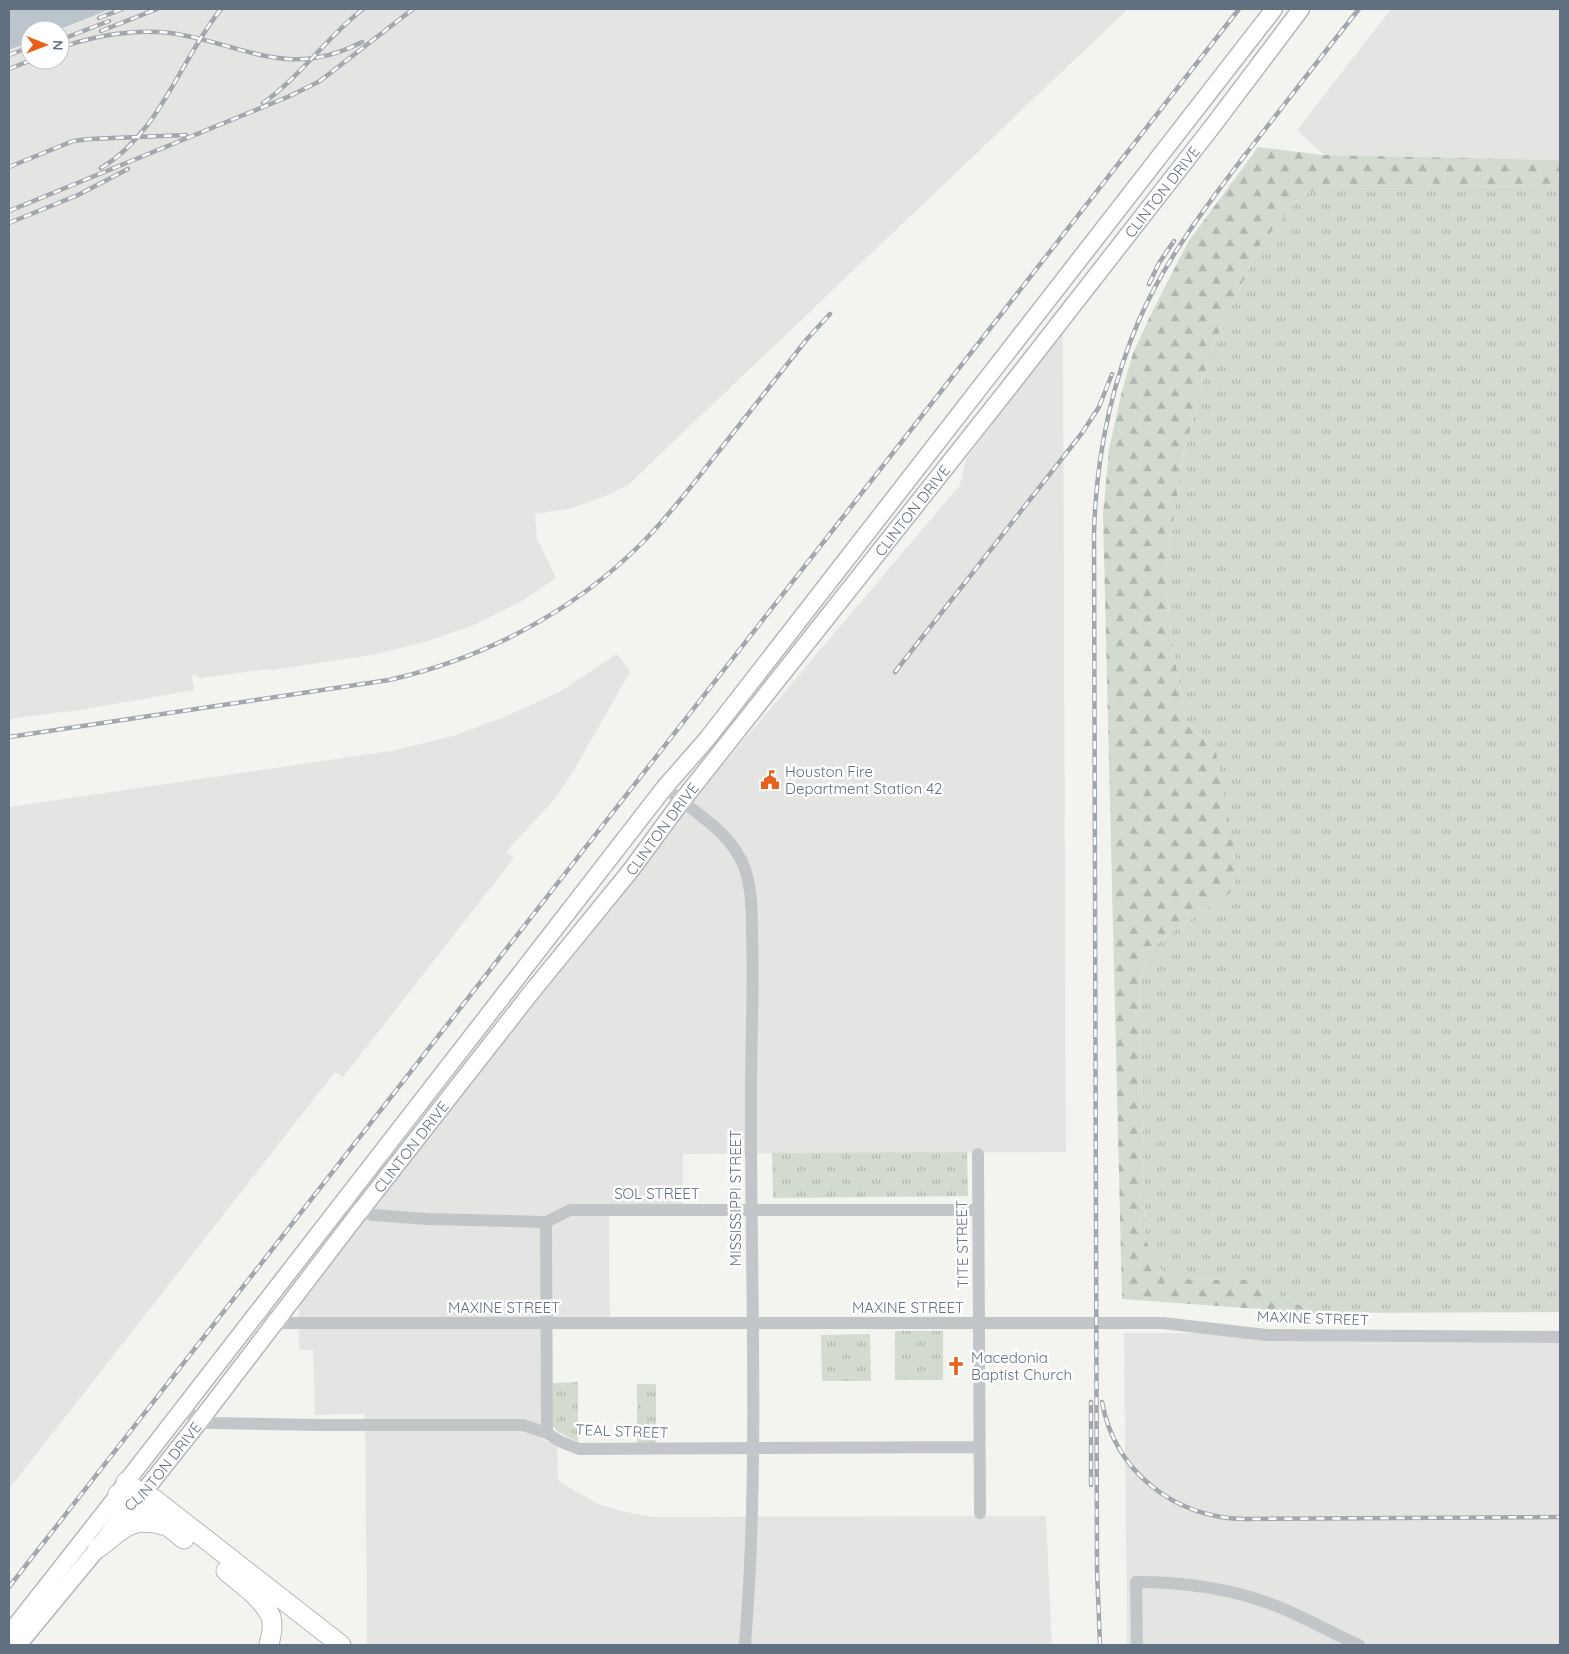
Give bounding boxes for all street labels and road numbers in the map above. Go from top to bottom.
street label: CLINTON DRIVE [1120,142,1203,241]
street label: CLINTON DRIVE [870,461,954,560]
street label: CLINTON DRIVE [621,778,702,879]
street label: CLINTON DRIVE [369,1097,452,1196]
street label: MISSISSIPPI STREET [726,1130,745,1266]
street label: SOL STREET [614,1184,700,1203]
street label: TITE STREET [952,1200,972,1288]
street label: MAXINE STREET [448,1298,560,1317]
street label: MAXINE STREET [852,1298,964,1317]
street label: MAXINE STREET [1257,1307,1369,1329]
street label: CLINTON DRIVE [119,1418,205,1514]
street label: TEAL STREET [575,1420,669,1442]

